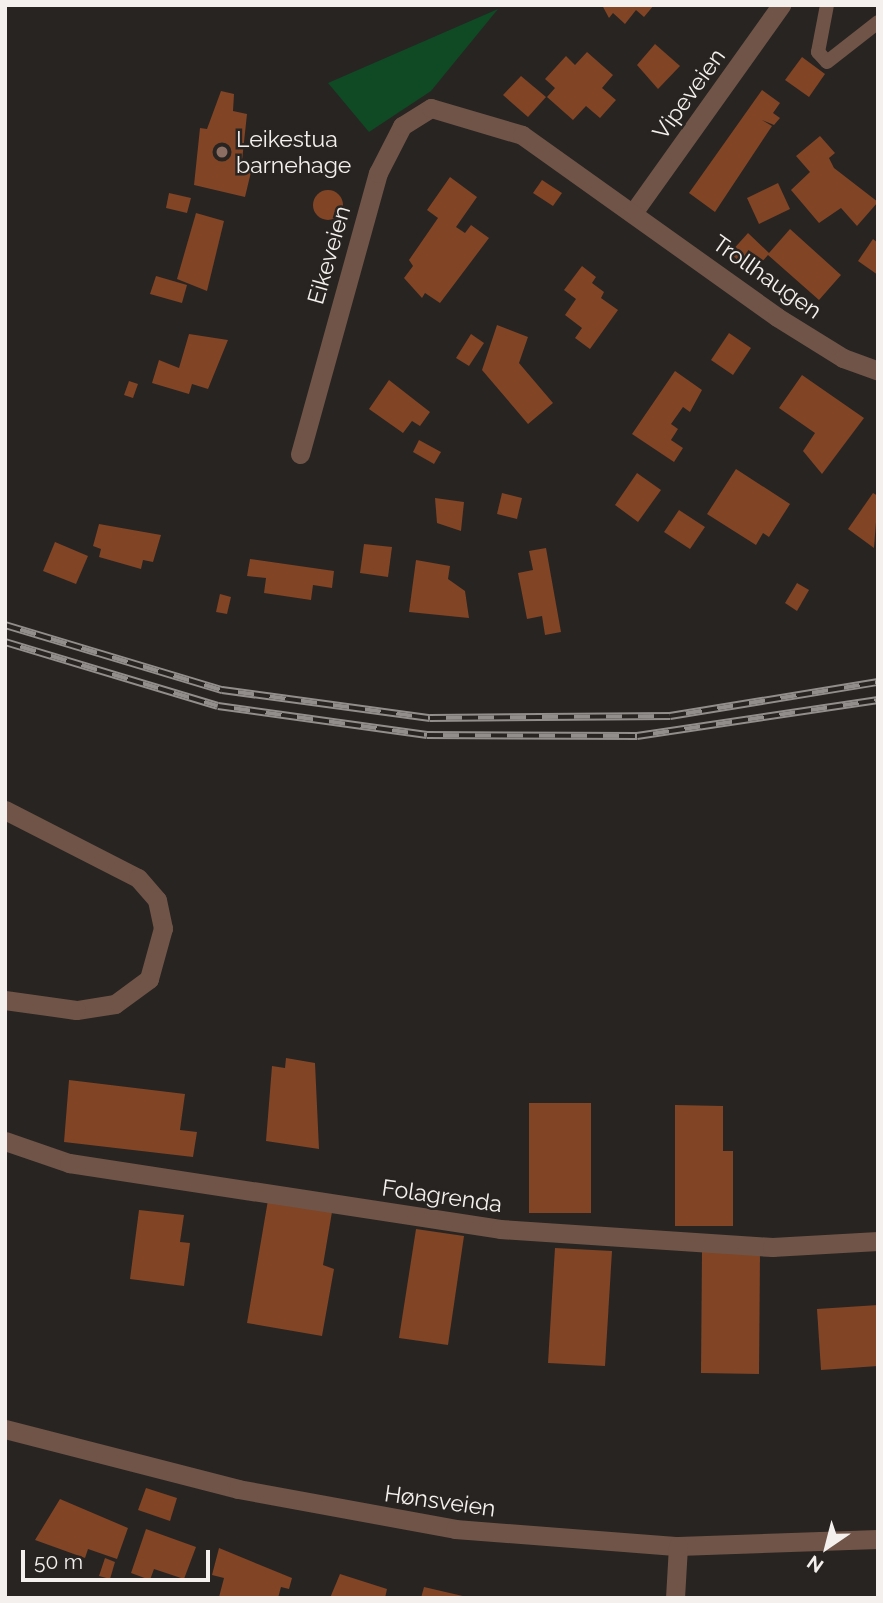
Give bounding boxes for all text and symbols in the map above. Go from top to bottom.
street label: Vipeveien [647,43,731,145]
place label: Leikestua barnehage [236,125,351,179]
marker: Leikestua barnehage [214,144,230,160]
street label: Eikeveien [302,203,356,307]
street label: Trollhaugen [707,229,827,325]
street label: Folagrenda [380,1174,504,1218]
street label: Hønsveien [383,1480,497,1522]
north arrow [792,1512,862,1582]
scale bar [24,1536,214,1580]
text: 50 m [34,1549,83,1574]
text: N [803,1551,827,1577]

